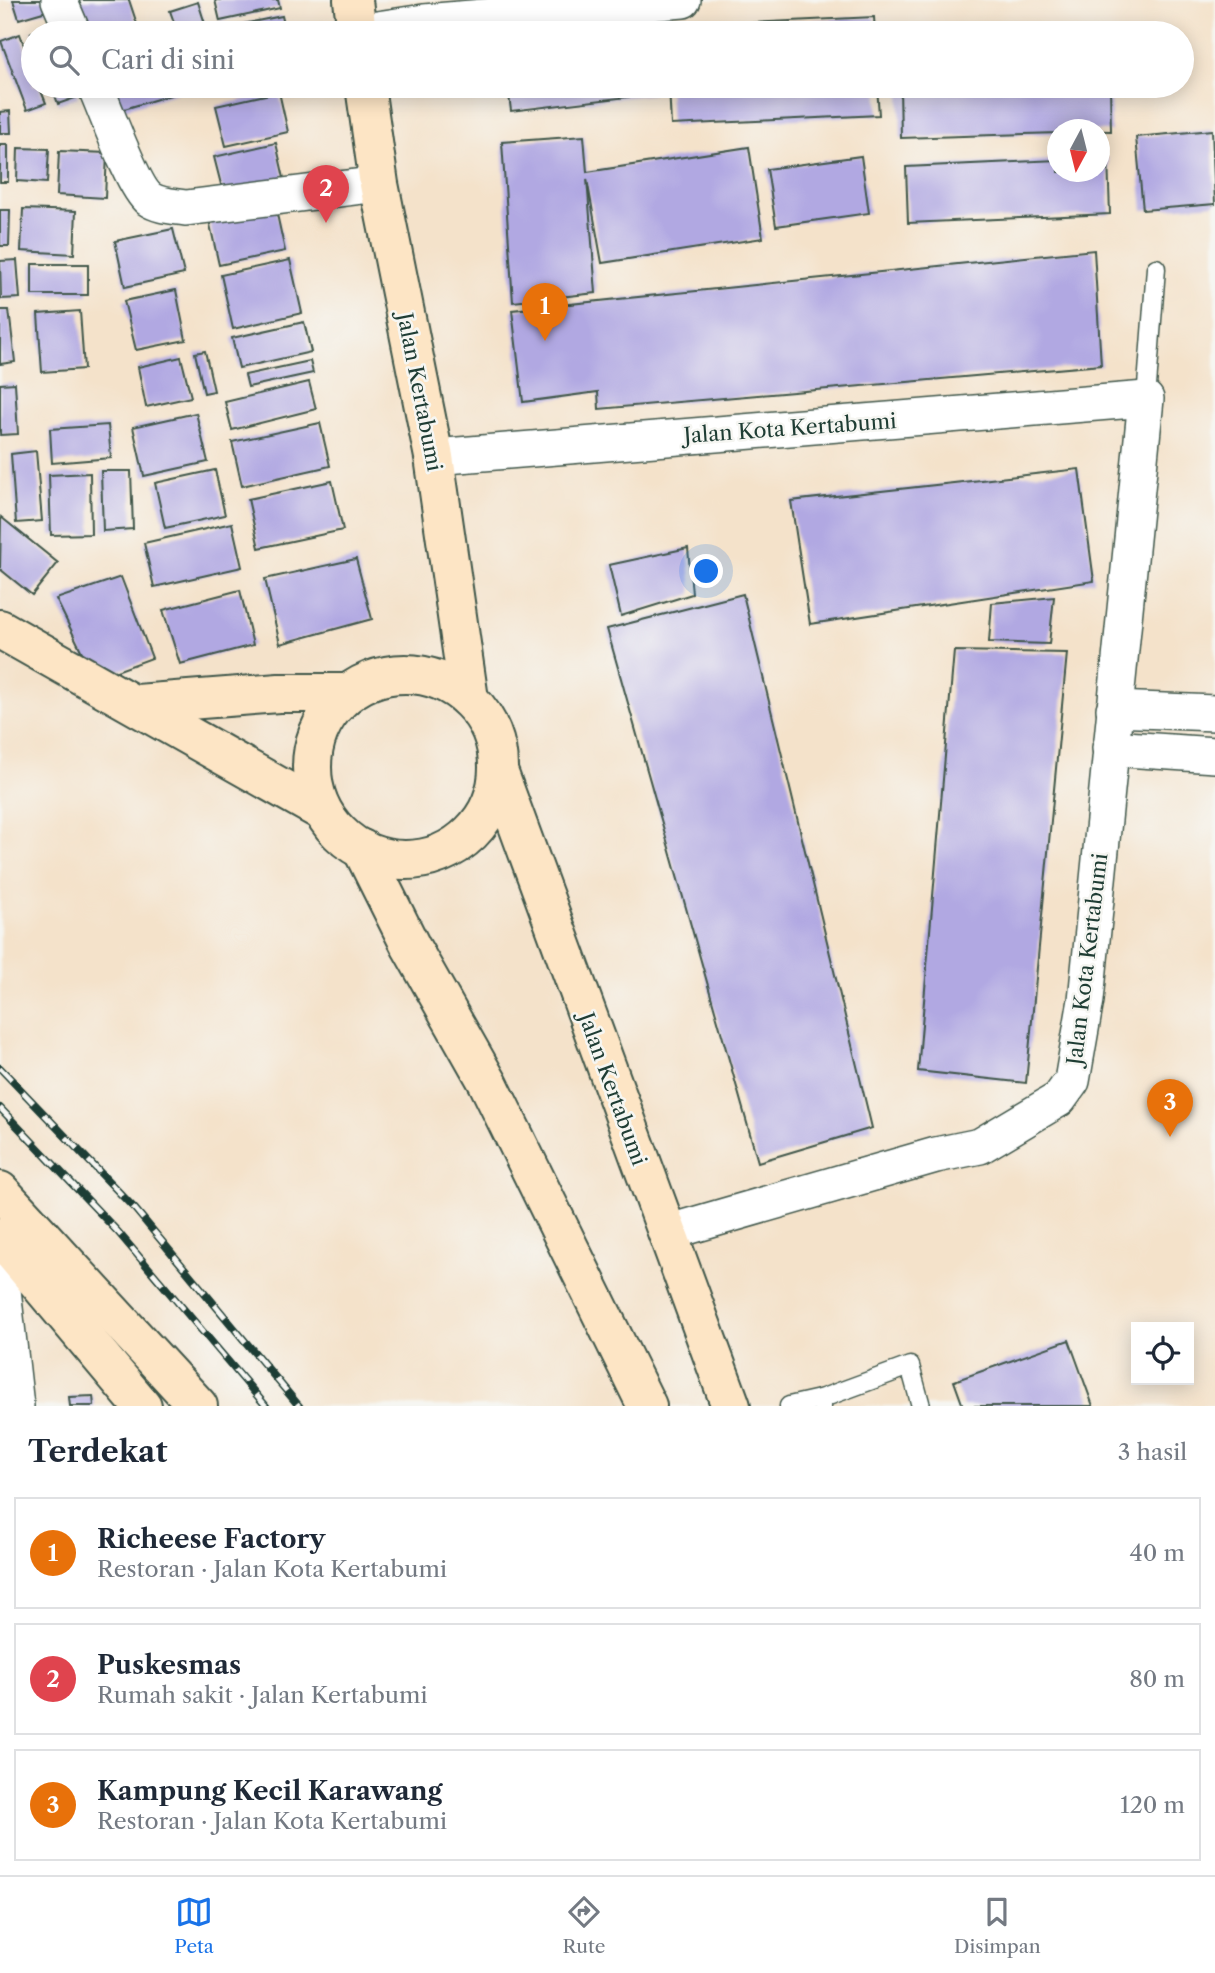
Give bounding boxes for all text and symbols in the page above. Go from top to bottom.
search box [21,21,1194,98]
icon: search [45,41,83,79]
text: Cari di sini [101,44,235,76]
north arrow [1047,119,1110,182]
pin: 2 [303,165,349,223]
pin: 1 [522,283,568,341]
street label: Jalan Kertabumi [392,308,448,473]
street label: Jalan Kota Kertabumi [680,408,897,448]
your location [689,554,723,588]
street label: Jalan Kota Kertabumi [1061,852,1112,1069]
street label: Jalan Kertabumi [573,1006,652,1169]
pin: 3 [1147,1079,1193,1137]
map controls [1131,1322,1194,1385]
button: locate [1131,1322,1194,1385]
text: Terdekat [28,1433,168,1470]
text: 3 hasil [1118,1438,1187,1466]
text: Richeese Factory [97,1523,325,1555]
text: 1 [48,1539,58,1567]
text: 40 m [1130,1539,1185,1567]
text: Restoran · Jalan Kota Kertabumi [97,1555,447,1583]
text: Puskesmas [97,1649,241,1681]
text: 2 [46,1665,60,1693]
text: 80 m [1129,1665,1185,1693]
text: Rumah sakit · Jalan Kertabumi [97,1681,427,1709]
text: Kampung Kecil Karawang [97,1775,443,1807]
text: 3 [47,1791,60,1819]
text: 120 m [1120,1791,1185,1819]
text: Restoran · Jalan Kota Kertabumi [97,1807,447,1835]
tab: Peta [174,1893,214,1958]
tab: Rute [562,1893,605,1958]
tab: Disimpan [954,1893,1041,1958]

